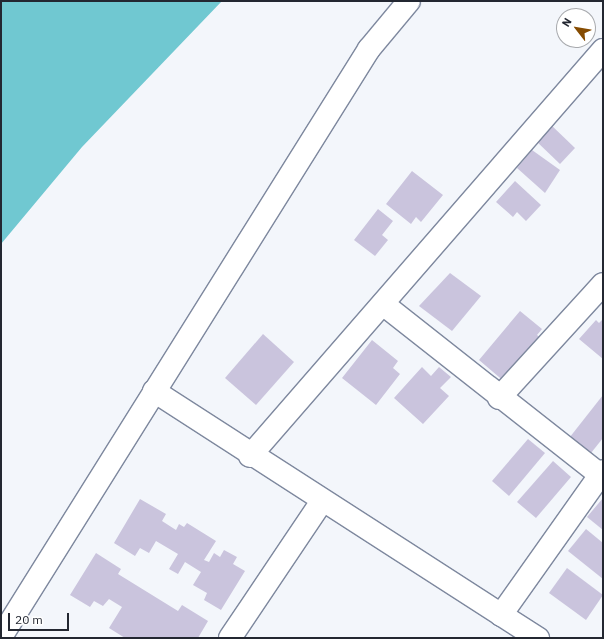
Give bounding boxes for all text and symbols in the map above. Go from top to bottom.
north arrow [556,8,596,48]
text: N [559,15,575,29]
scale bar [10,605,71,631]
text: 20 m [15,612,43,627]

